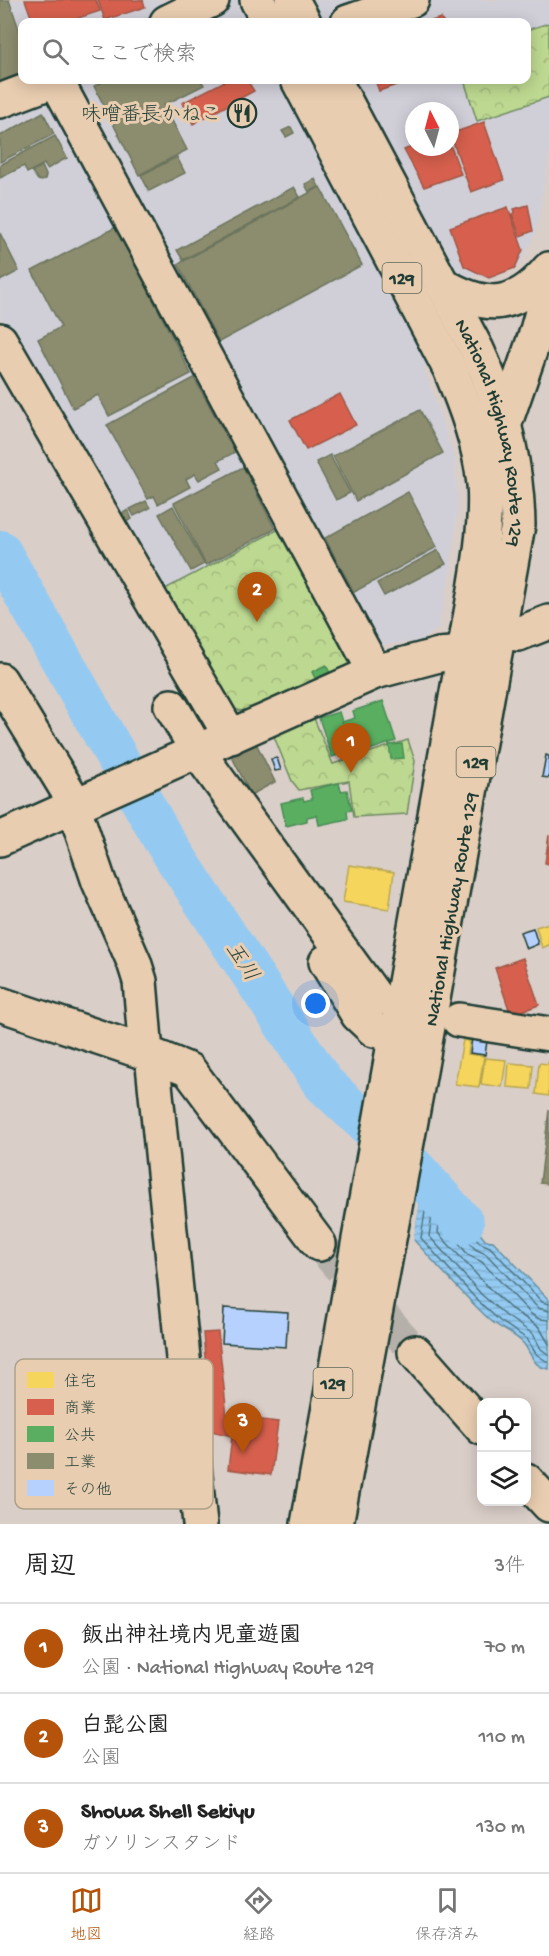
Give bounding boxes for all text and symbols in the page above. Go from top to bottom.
search box [18,18,531,84]
icon: search [39,35,72,68]
text: ここで検索 [87,43,197,69]
restaurant icon: 味噌番長かねこ [226,97,258,129]
north arrow [405,102,459,156]
place label: 味噌番長かねこ [81,103,221,128]
road number: 129 [382,263,422,293]
street label: National Highway Route 129 [448,316,526,548]
pin: 2 [238,572,276,622]
pin: 1 [332,724,370,773]
road number: 129 [456,747,496,777]
street label: National Highway Route 129 [422,791,485,1028]
water label: 玉川 [218,938,263,987]
your location [301,989,330,1018]
legend [15,1359,213,1509]
road number: 129 [314,1368,352,1398]
text: 住宅 [64,1373,96,1393]
map controls [477,1398,531,1506]
button: locate [477,1398,531,1452]
text: 商業 [64,1400,96,1420]
pin: 3 [224,1404,262,1453]
text: 公共 [64,1427,96,1447]
button: layers [477,1452,531,1506]
text: 工業 [64,1454,96,1474]
text: その他 [64,1481,112,1501]
text: 周辺 [24,1553,76,1584]
text: 3件 [495,1556,525,1579]
text: 飯出神社境内児童遊園 [81,1624,301,1650]
text: 1 [39,1637,48,1660]
text: 70 m [484,1637,525,1660]
text: 公園 · National Highway Route 129 [81,1658,374,1681]
text: 白髭公園 [81,1714,169,1740]
text: 2 [39,1727,48,1750]
text: 110 m [479,1727,525,1750]
text: 公園 [81,1748,121,1771]
text: Showa Shell Sekiyu [81,1800,254,1826]
text: 3 [38,1817,49,1840]
text: 130 m [476,1817,525,1840]
text: ガソリンスタンド [81,1834,241,1857]
tab: 地図 [70,1884,103,1946]
tab: 経路 [242,1884,275,1946]
tab: 保存済み [415,1884,479,1946]

